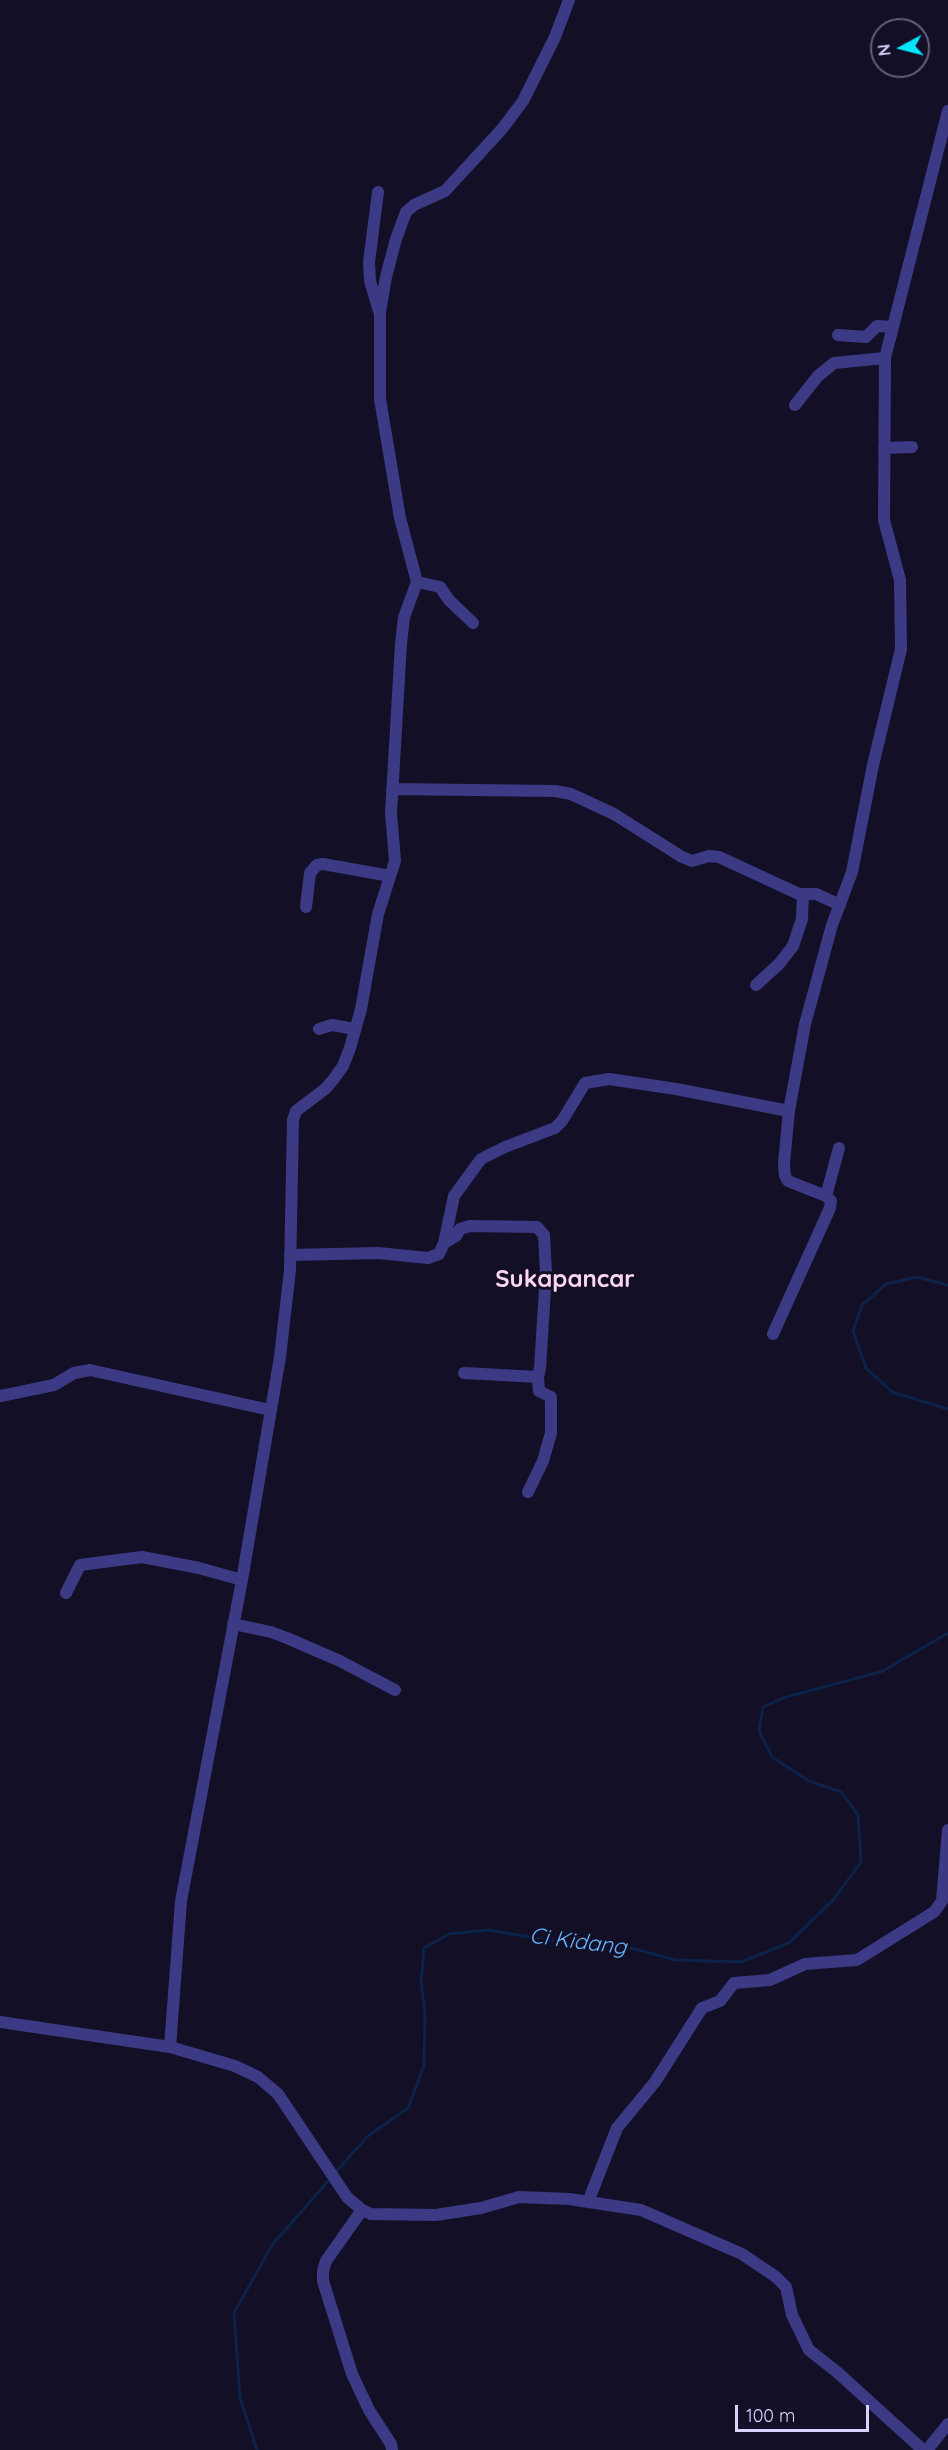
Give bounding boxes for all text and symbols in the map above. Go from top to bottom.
north arrow [870,18,930,78]
text: N [873,43,895,57]
district label: Sukapancar [495,1266,635,1294]
water label: Ci Kidang [528,1923,628,1961]
scale bar [738,2393,872,2431]
text: 100 m [746,2404,795,2427]

